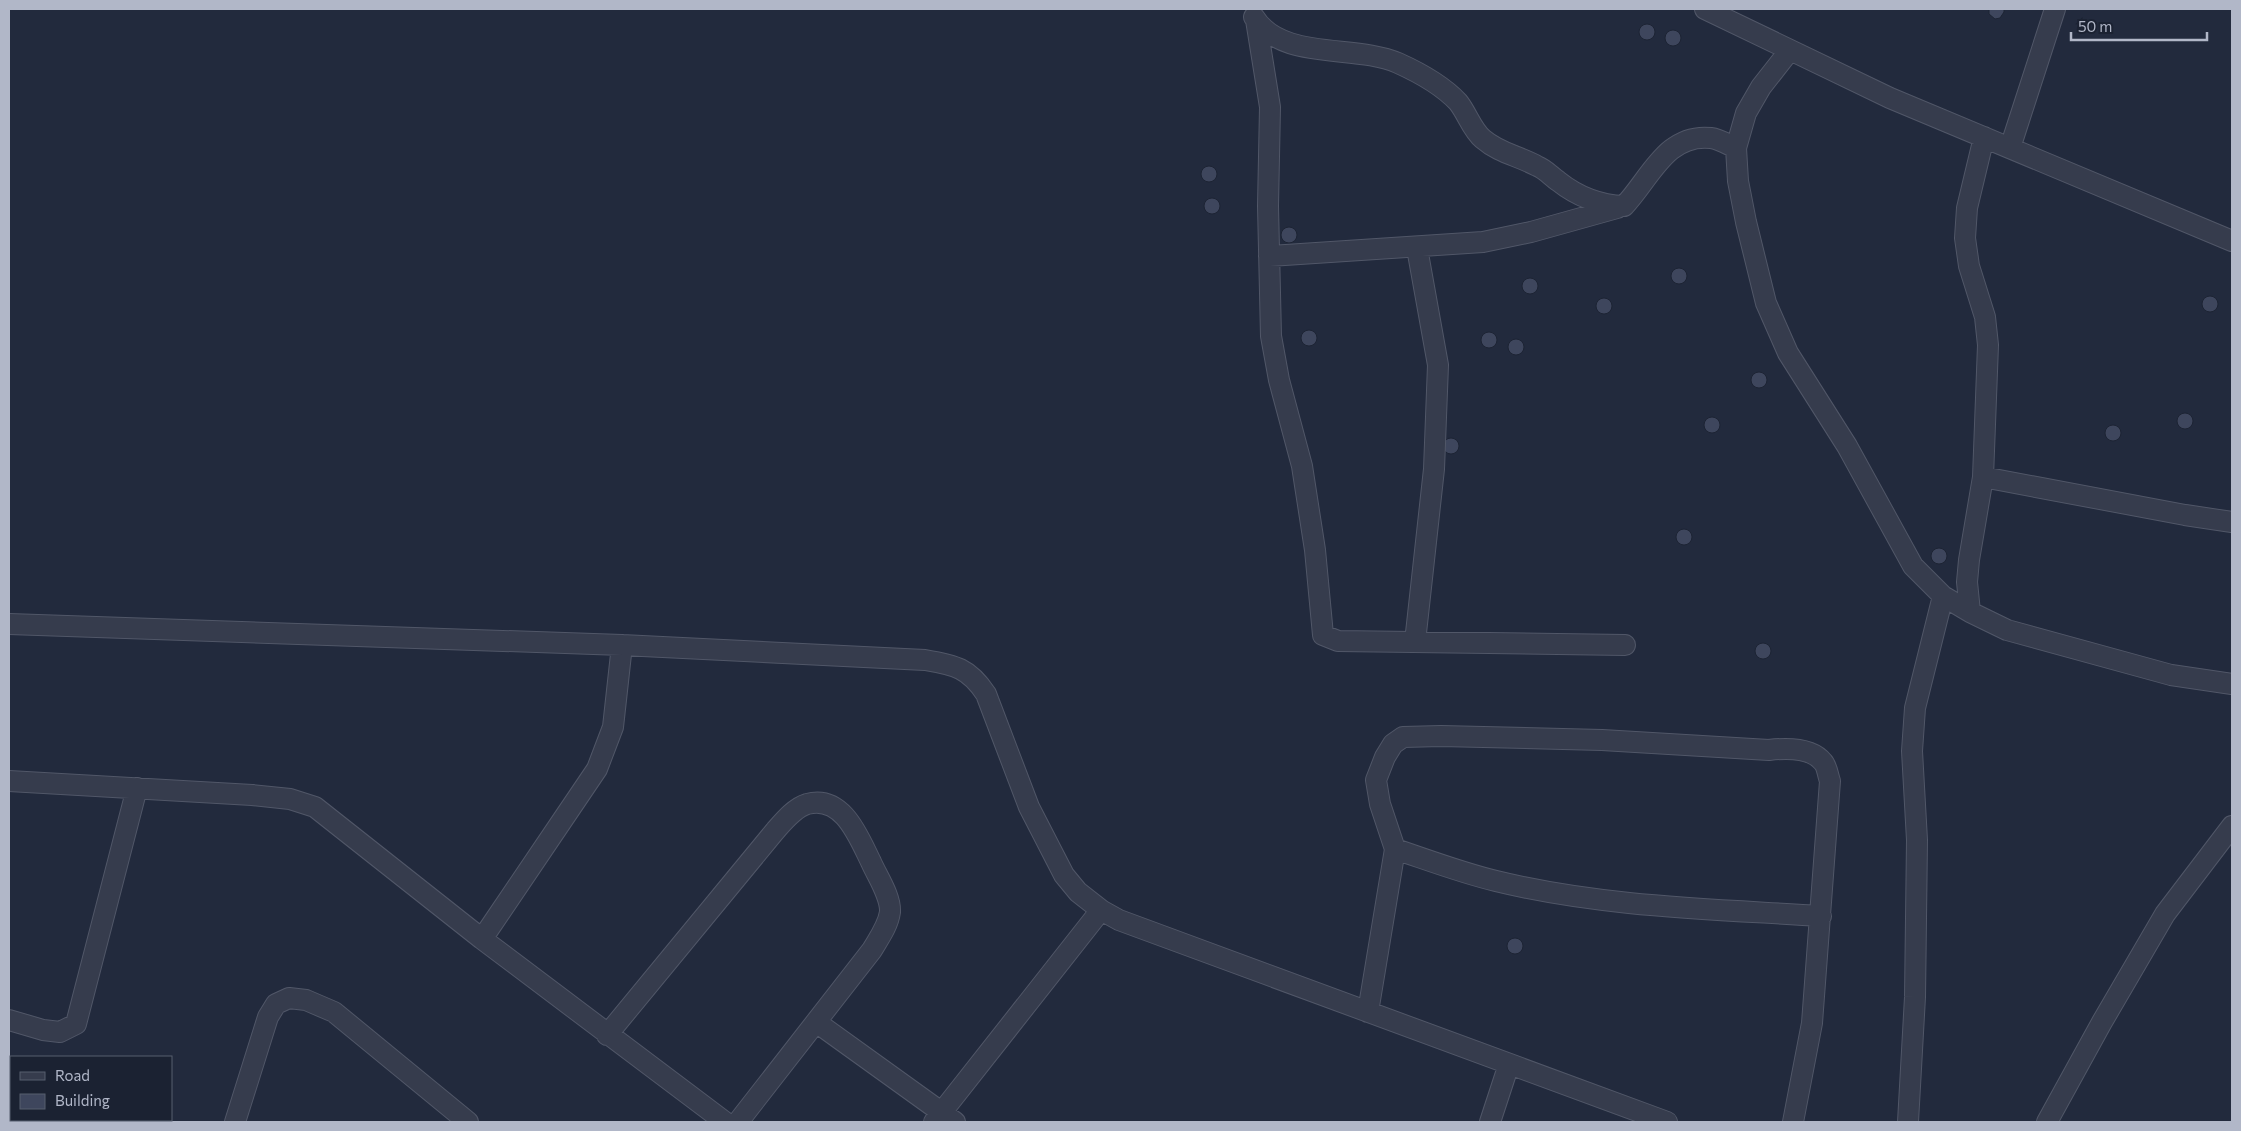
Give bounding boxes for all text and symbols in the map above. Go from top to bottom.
scale bar [2071,10,2207,42]
text: 50 m [2078,17,2112,35]
legend [10,1056,172,1121]
text: Road [55,1066,90,1084]
text: Building [55,1091,110,1109]

